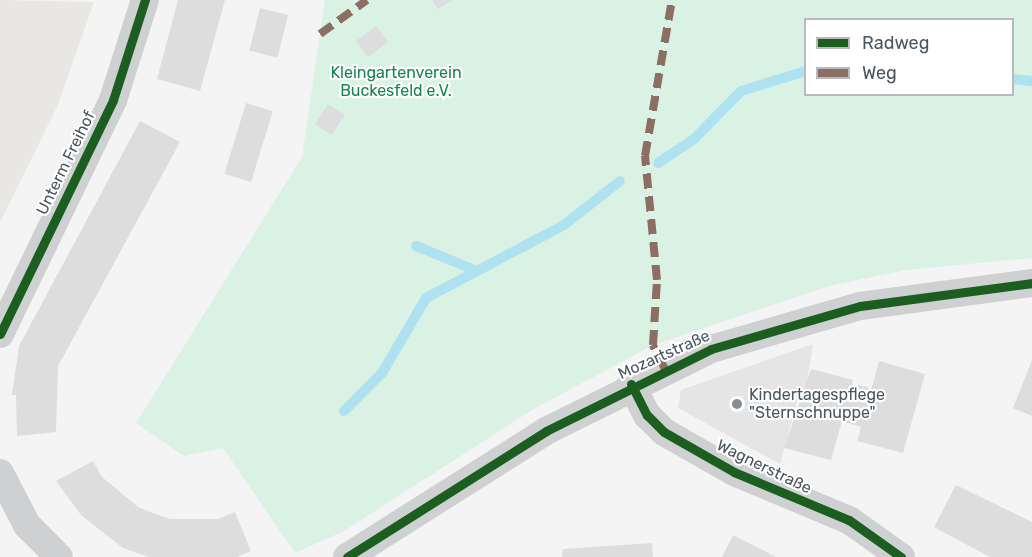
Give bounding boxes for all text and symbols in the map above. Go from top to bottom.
legend [804,18,1014,96]
text: Radweg [862,32,929,54]
text: Weg [862,62,897,84]
park label: Kleingartenverein Buckesfeld e.V. [330,63,462,101]
street label: Unterm Freihof [33,108,99,218]
street label: Mozartstraße [615,326,713,384]
place label: Kindertagespflege "Sternschnuppe" [749,385,885,423]
marker: Kindertagespflege "Sternschnuppe" [730,397,744,411]
street label: Wagnerstraße [713,436,815,498]

